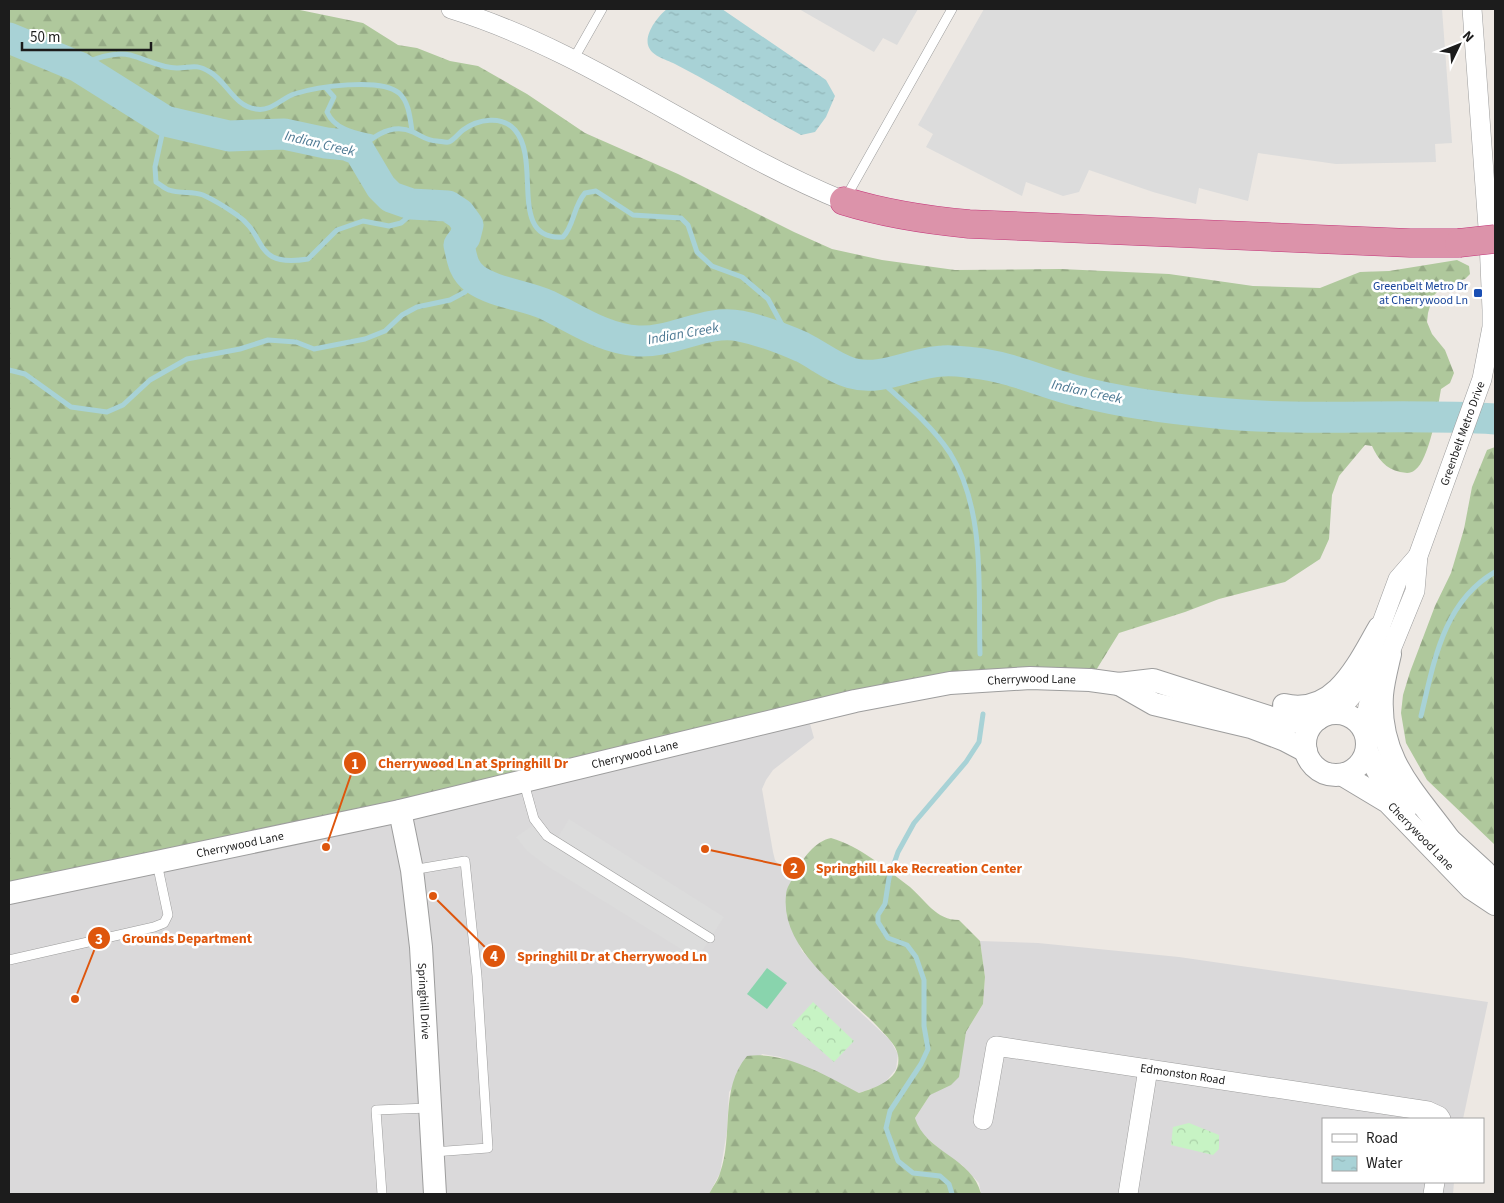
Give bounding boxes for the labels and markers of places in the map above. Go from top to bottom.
place label: Greenbelt Metro Dr at Cherrywood Ln [1373,278,1469,309]
marker: Greenbelt Metro Dr at Cherrywood Ln [1472,287,1484,299]
callout: Cherrywood Ln at Springhill Dr [343,749,578,778]
callout: Springhill Lake Recreation Center [781,853,1032,882]
callout: Grounds Department [87,924,262,953]
callout: Springhill Dr at Cherrywood Ln [482,941,717,970]

